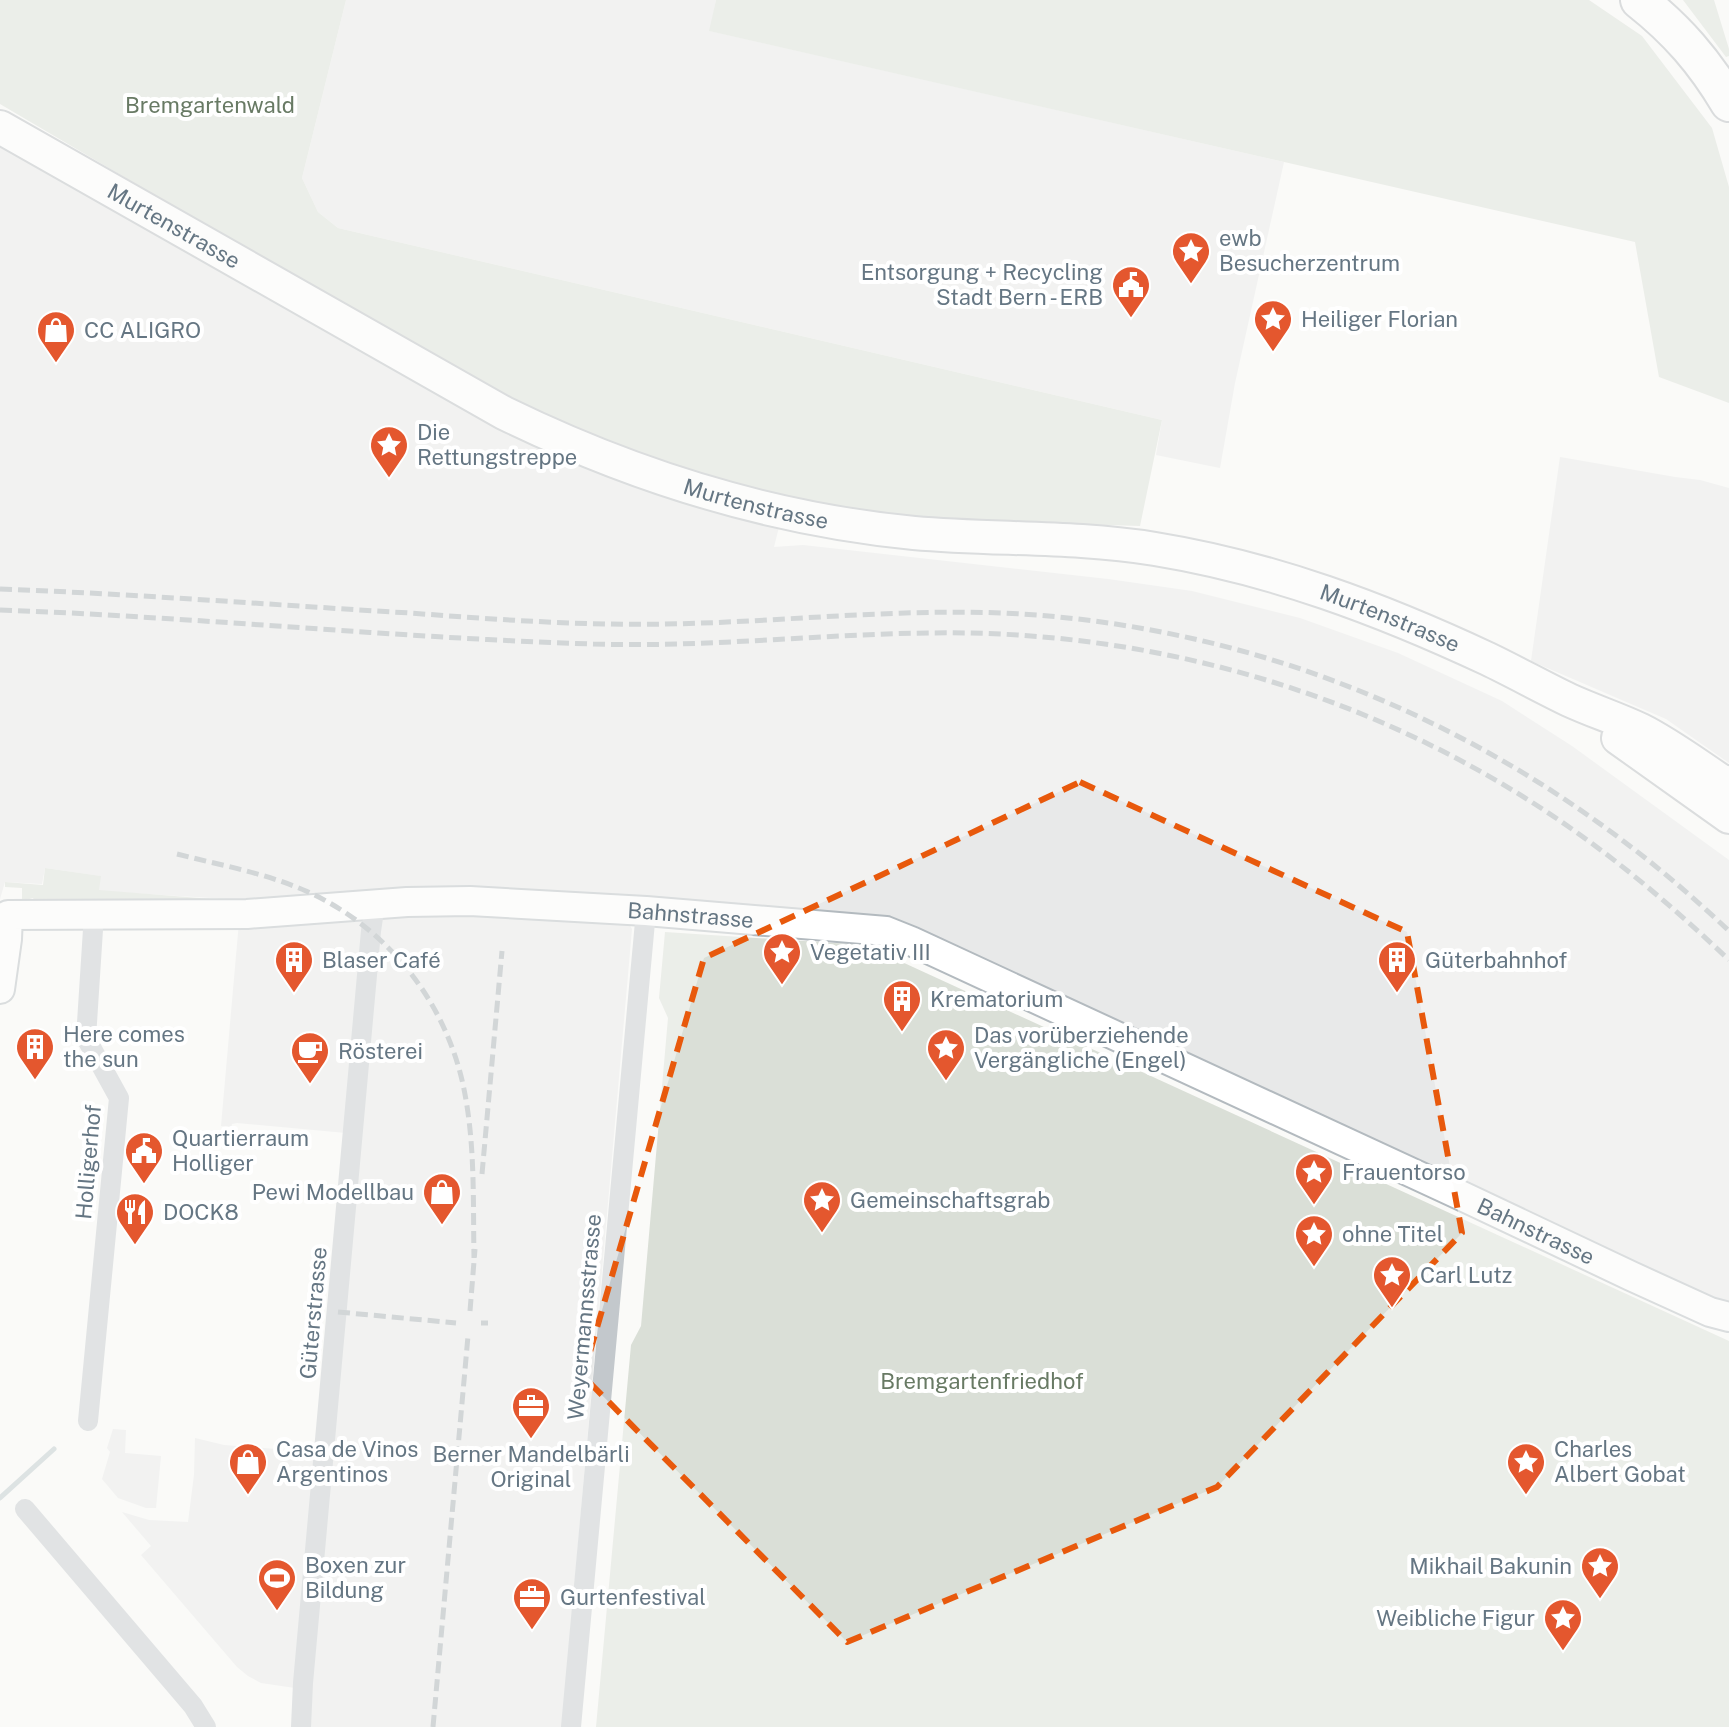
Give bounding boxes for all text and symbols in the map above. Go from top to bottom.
park label: Bremgartenwald [125,92,295,118]
street label: Murtenstrasse [103,178,245,274]
place label: ewb Besucherzentrum [1219,225,1400,276]
place icon: ewb Besucherzentrum [1170,230,1212,285]
place label: Entsorgung + Recycling Stadt Bern - ERB [861,259,1103,310]
public building icon: Entsorgung + Recycling Stadt Bern - ERB [1110,264,1152,319]
place icon: Heiliger Florian [1252,298,1294,353]
place label: Heiliger Florian [1301,306,1458,332]
shop icon: CC ALIGRO [35,309,77,364]
place label: CC ALIGRO [84,317,201,343]
place label: Die Rettungstreppe [417,419,577,470]
place icon: Die Rettungstreppe [368,424,410,479]
street label: Murtenstrasse [680,473,830,534]
street label: Murtenstrasse [1317,579,1464,657]
street label: Bahnstrasse [627,897,755,933]
place icon: Vegetativ III [761,931,803,986]
building icon: Blaser Café [273,939,315,994]
place label: Vegetativ III [810,939,931,965]
building icon: Güterbahnhof [1376,939,1418,994]
place label: Blaser Café [322,947,441,973]
place label: Güterbahnhof [1425,947,1567,973]
building icon: Krematorium [881,978,923,1033]
place label: Krematorium [930,986,1063,1012]
place label: Here comes the sun [63,1021,185,1072]
place label: Das vorüberziehende Vergängliche (Engel) [974,1022,1189,1073]
building icon: Here comes the sun [14,1026,56,1081]
place icon: Das vorüberziehende Vergängliche (Engel) [925,1027,967,1082]
cafe icon: Rösterei [289,1030,331,1085]
place label: Rösterei [338,1038,423,1064]
street label: Holligerhof [70,1103,106,1221]
place label: Quartierraum Holliger [172,1125,309,1176]
public building icon: Quartierraum Holliger [123,1130,165,1185]
place icon: Frauentorso [1293,1151,1335,1206]
place label: Frauentorso [1342,1159,1466,1185]
shop icon: Pewi Modellbau [421,1171,463,1226]
place label: Pewi Modellbau [252,1179,414,1205]
place icon: Gemeinschaftsgrab [801,1179,843,1234]
place label: Gemeinschaftsgrab [850,1187,1050,1213]
restaurant icon: DOCK8 [114,1191,156,1246]
street label: Bahnstrasse [1473,1192,1599,1270]
place label: DOCK8 [163,1199,239,1225]
street label: Weyermannsstrasse [562,1213,606,1421]
place icon: ohne Titel [1293,1213,1335,1268]
place label: ohne Titel [1342,1221,1443,1247]
street label: Güterstrasse [294,1246,332,1380]
place icon: Carl Lutz [1371,1254,1413,1309]
place label: Carl Lutz [1420,1262,1512,1288]
park label: Bremgartenfriedhof [880,1368,1084,1394]
office icon: Berner Mandelbärli Original [510,1385,552,1440]
place label: Casa de Vinos Argentinos [276,1436,418,1487]
place label: Charles Albert Gobat [1554,1436,1686,1487]
shop icon: Casa de Vinos Argentinos [227,1441,269,1496]
place label: Berner Mandelbärli Original [432,1441,630,1492]
place icon: Charles Albert Gobat [1505,1441,1547,1496]
place icon: Mikhail Bakunin [1579,1545,1621,1600]
place label: Boxen zur Bildung [305,1552,406,1603]
place label: Mikhail Bakunin [1409,1553,1572,1579]
sports icon: Boxen zur Bildung [256,1557,298,1612]
office icon: Gurtenfestival [511,1576,553,1631]
place label: Gurtenfestival [560,1584,706,1610]
place icon: Weibliche Figur [1542,1597,1584,1652]
place label: Weibliche Figur [1376,1605,1535,1631]

